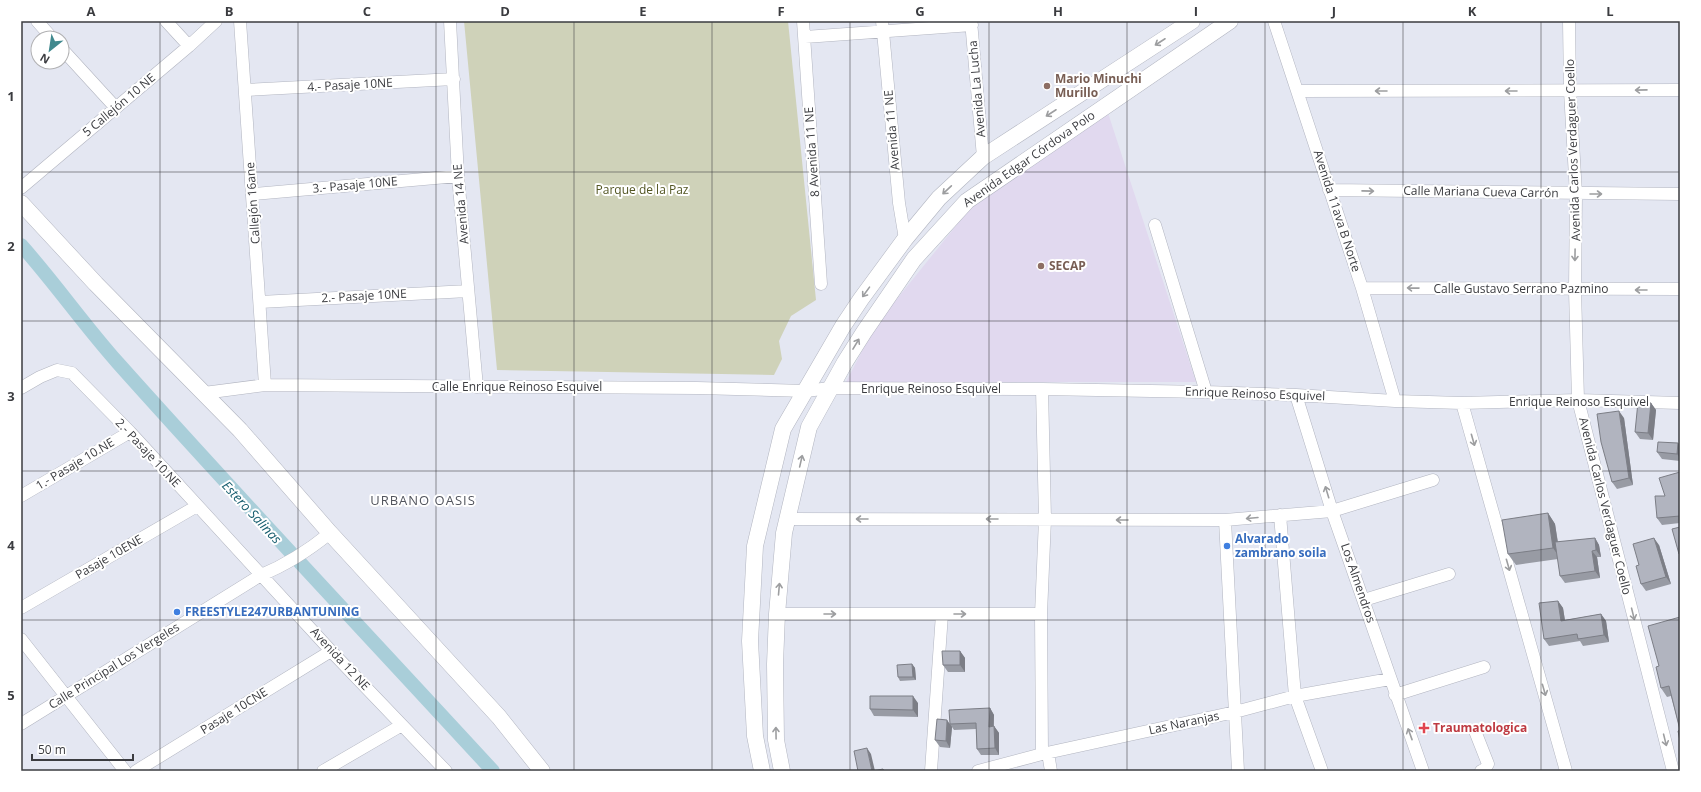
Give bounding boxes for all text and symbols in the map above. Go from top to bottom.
text: A [87,2,96,20]
text: B [225,2,234,20]
text: C [363,2,371,20]
text: D [500,2,510,20]
text: E [639,2,647,20]
text: F [777,2,785,20]
text: G [915,2,925,20]
text: H [1053,2,1063,20]
text: I [1194,2,1198,20]
text: J [1331,2,1336,20]
text: K [1468,2,1477,20]
text: L [1606,2,1614,20]
north arrow [30,30,70,70]
one-way arrow [1155,38,1166,46]
street label: Avenida La Lucha [964,40,989,138]
text: N [37,50,52,68]
street label: Avenida Carlos Verdaguer Coello [1561,59,1584,241]
street label: 5 Callejón 10 NE [79,69,159,140]
place label: Mario Minuchi Murillo [1055,70,1142,101]
street label: 4.- Pasaje 10NE [307,74,393,95]
marker: Mario Minuchi Murillo [1042,81,1052,91]
one-way arrow [1635,86,1648,94]
text: 1 [7,87,15,105]
one-way arrow [1375,87,1388,95]
one-way arrow [1505,87,1518,95]
street label: Avenida 11 NE [880,89,903,171]
street label: 8 Avenida 11 NE [800,106,823,198]
street label: Avenida Edgar Córdova Polo [959,106,1098,211]
one-way arrow [1046,109,1057,117]
street label: Avenida 11ava B Norte [1310,148,1365,274]
street label: Callejón 16ane [241,161,264,245]
street label: Avenida 14 NE [449,163,472,245]
street label: 3.- Pasaje 10NE [312,172,398,197]
park label: Parque de la Paz [596,181,689,198]
street label: Calle Mariana Cueva Carrón [1403,182,1559,201]
one-way arrow [942,186,952,195]
one-way arrow [1361,187,1374,195]
one-way arrow [1589,190,1602,198]
text: 2 [7,237,15,255]
one-way arrow [1571,248,1579,261]
place label: SECAP [1049,257,1086,274]
marker: SECAP [1036,261,1046,271]
street label: Calle Gustavo Serrano Pazmino [1434,280,1608,297]
one-way arrow [1407,284,1420,292]
street label: 2.- Pasaje 10NE [321,285,407,306]
one-way arrow [862,286,870,297]
one-way arrow [1635,286,1648,294]
one-way arrow [852,339,860,350]
street label: Calle Enrique Reinoso Esquivel [432,378,602,395]
street label: Enrique Reinoso Esquivel [861,380,1001,397]
street label: Enrique Reinoso Esquivel [1185,383,1325,404]
text: 3 [7,387,15,405]
street label: Enrique Reinoso Esquivel [1509,393,1649,410]
street label: 2.- Pasaje 10.NE [112,414,185,491]
street label: Avenida Carlos Verdaguer Coello [1575,415,1636,596]
street label: 1.- Pasaje 10.NE [32,433,117,494]
one-way arrow [1470,434,1477,447]
one-way arrow [797,455,805,468]
water label: Estero Salinas [218,477,286,548]
one-way arrow [1322,486,1330,498]
district label: URBANO OASIS [370,491,476,509]
one-way arrow [1246,514,1259,522]
one-way arrow [856,515,869,523]
one-way arrow [986,515,999,523]
one-way arrow [1116,516,1129,524]
street label: Pasaje 10ENE [72,530,146,583]
place label: Alvarado zambrano soila [1235,530,1327,561]
text: 4 [7,536,15,554]
marker: Alvarado zambrano soila [1222,541,1232,551]
street label: Los Almendros [1337,541,1380,625]
one-way arrow [1505,559,1513,572]
one-way arrow [775,583,783,596]
place label: FREESTYLE247URBANTUNING [185,603,359,620]
marker: FREESTYLE247URBANTUNING [172,607,182,617]
one-way arrow [1630,607,1637,620]
one-way arrow [823,610,836,618]
one-way arrow [953,610,966,618]
street label: Calle Principal Los Vergeles [45,618,183,713]
street label: Avenida 12 NE [307,623,374,694]
street label: Pasaje 10CNE [197,683,271,738]
one-way arrow [1541,684,1548,697]
text: 5 [7,686,15,704]
street label: Las Naranjas [1147,707,1221,738]
place label: Traumatologica [1433,719,1527,736]
marker: Traumatologica [1418,722,1430,734]
one-way arrow [772,727,780,740]
one-way arrow [1405,729,1413,741]
one-way arrow [1662,733,1670,746]
scale bar [32,736,133,762]
text: 50 m [38,741,66,758]

